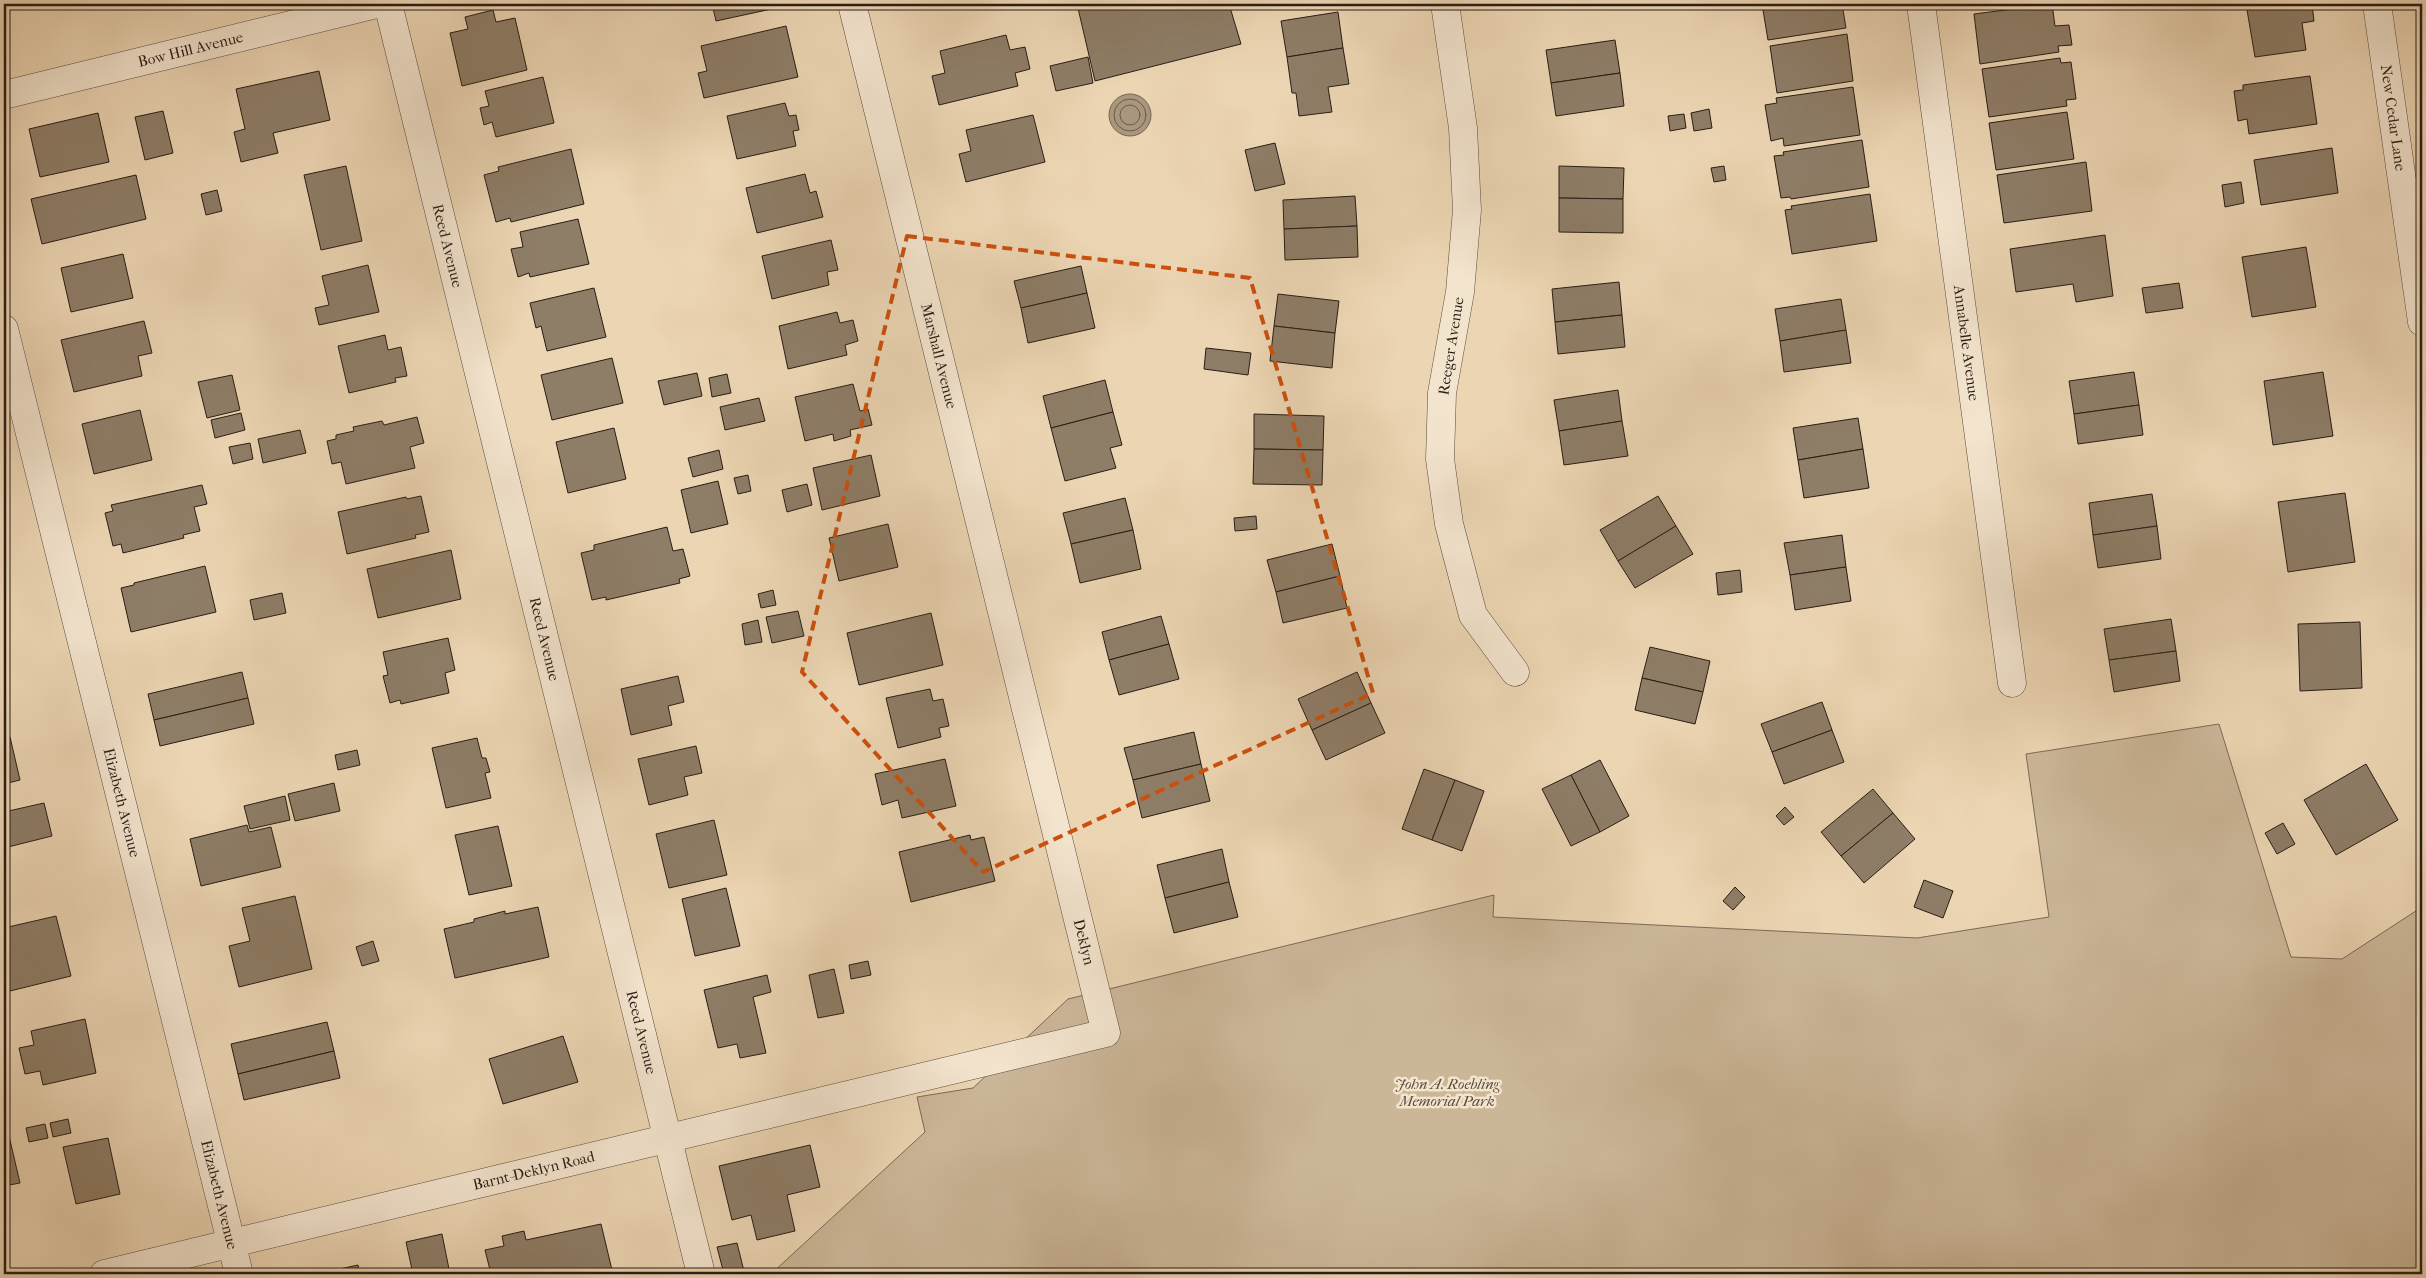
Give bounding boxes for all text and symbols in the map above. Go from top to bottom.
street label: Bow Hill Avenue [136,28,246,71]
street label: New Cedar Lane [2377,64,2410,173]
street label: Reed Avenue [429,202,467,290]
street label: Annabelle Avenue [1950,283,1983,403]
street label: Reeger Avenue [1434,295,1468,396]
street label: Marshall Avenue [917,302,961,411]
street label: Reed Avenue [526,595,564,683]
street label: Elizabeth Avenue [100,746,144,860]
street label: Deklyn [1070,917,1098,967]
street label: Reed Avenue [622,989,661,1076]
park label: John A. Roebling Memorial Park [1395,1075,1501,1110]
street label: Elizabeth Avenue [197,1138,242,1252]
street label: Barnt-Deklyn Road [471,1147,597,1194]

